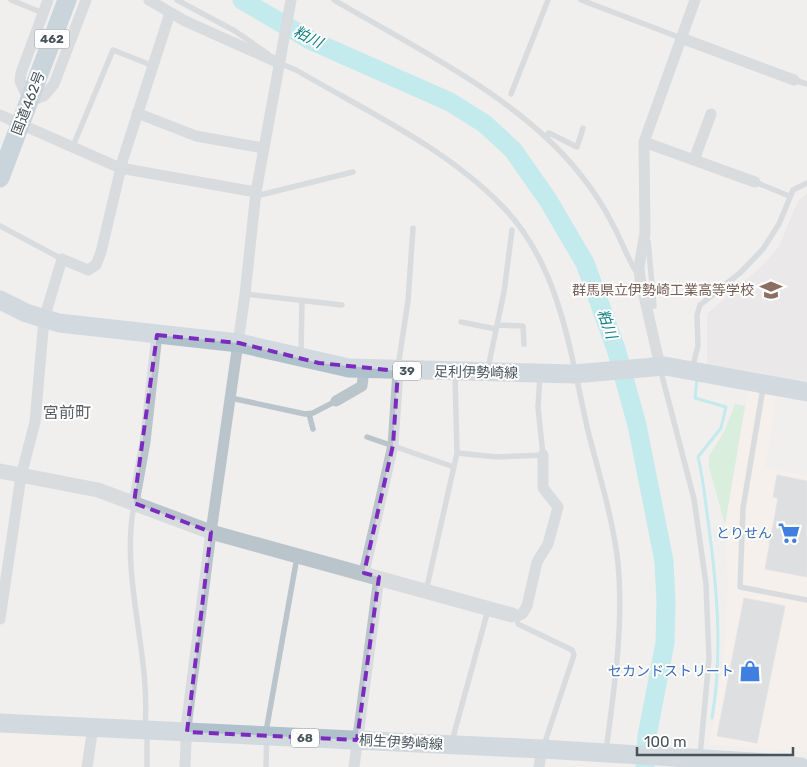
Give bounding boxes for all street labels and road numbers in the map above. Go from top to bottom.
road number: 462 [34,30,70,48]
street label: 国道462号 [8,69,48,138]
road number: 39 [393,362,421,381]
street label: 足利伊勢崎線 [434,363,518,382]
road number: 68 [291,728,319,748]
street label: 桐生伊勢崎線 [359,732,443,753]

